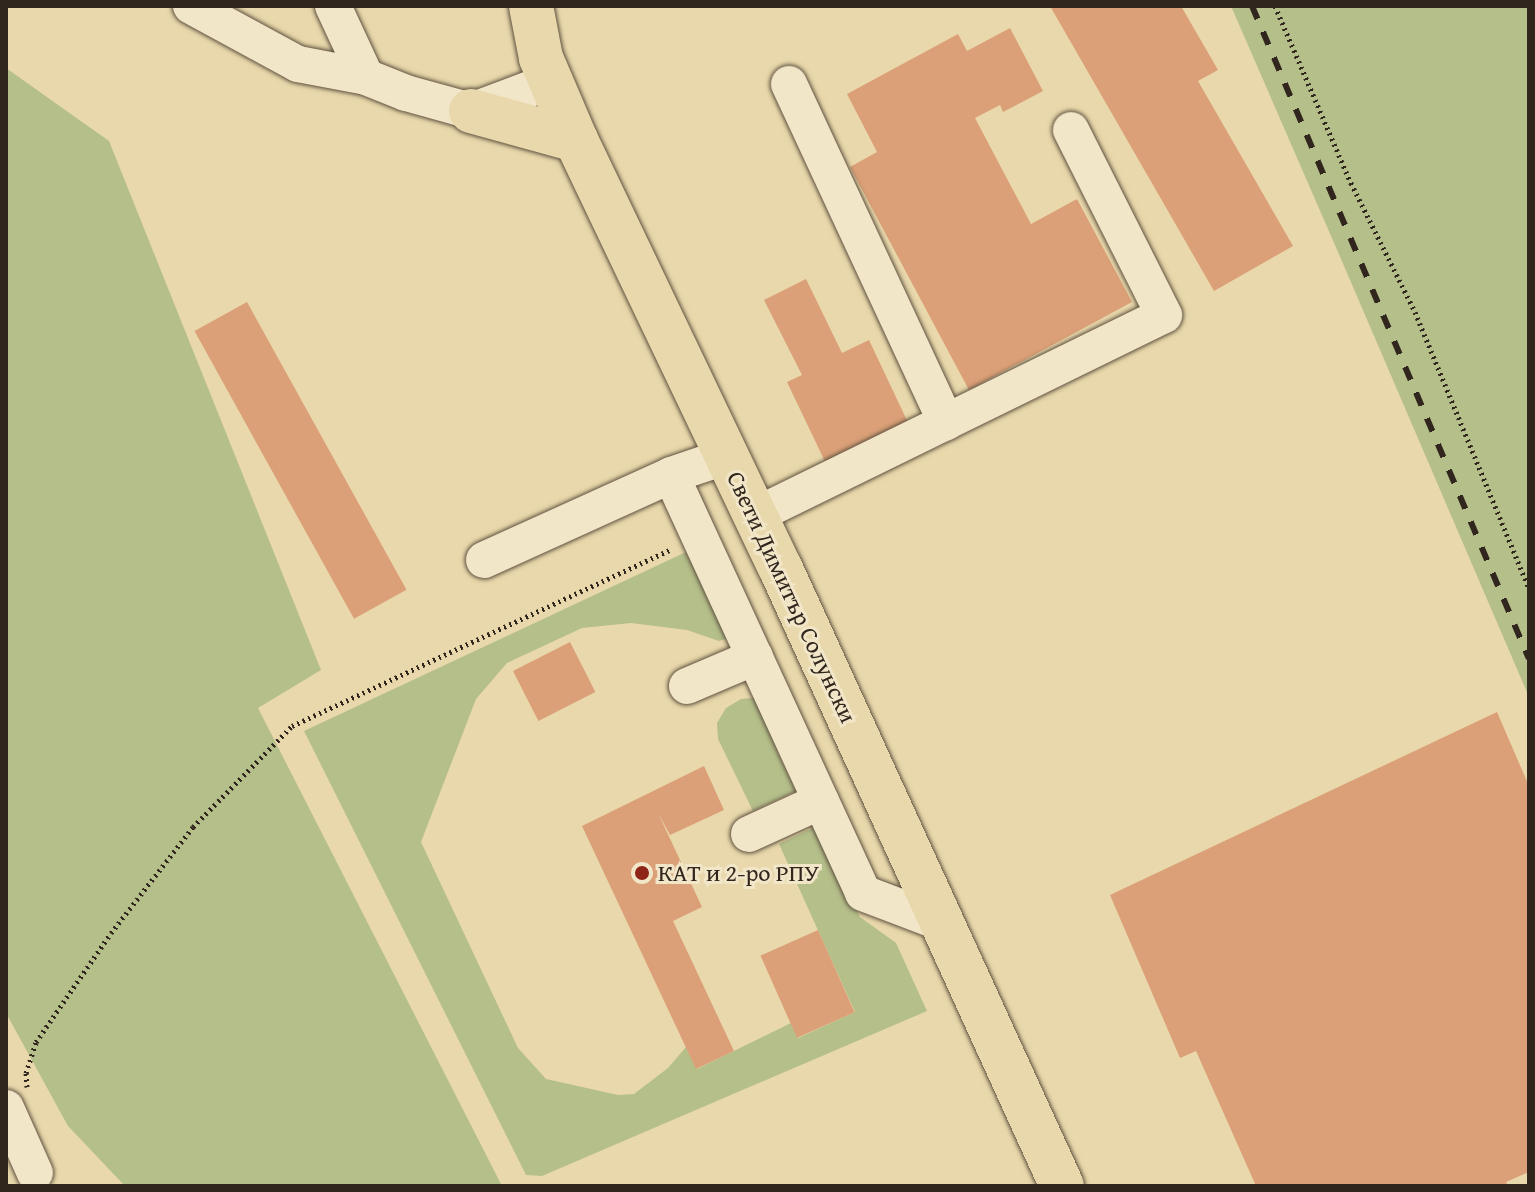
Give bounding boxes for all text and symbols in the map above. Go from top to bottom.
street label: Свети Димитър Солунски [721,467,863,727]
place label: КАТ и 2-ро РПУ [658,859,819,887]
marker: КАТ и 2-ро РПУ [633,864,651,882]

